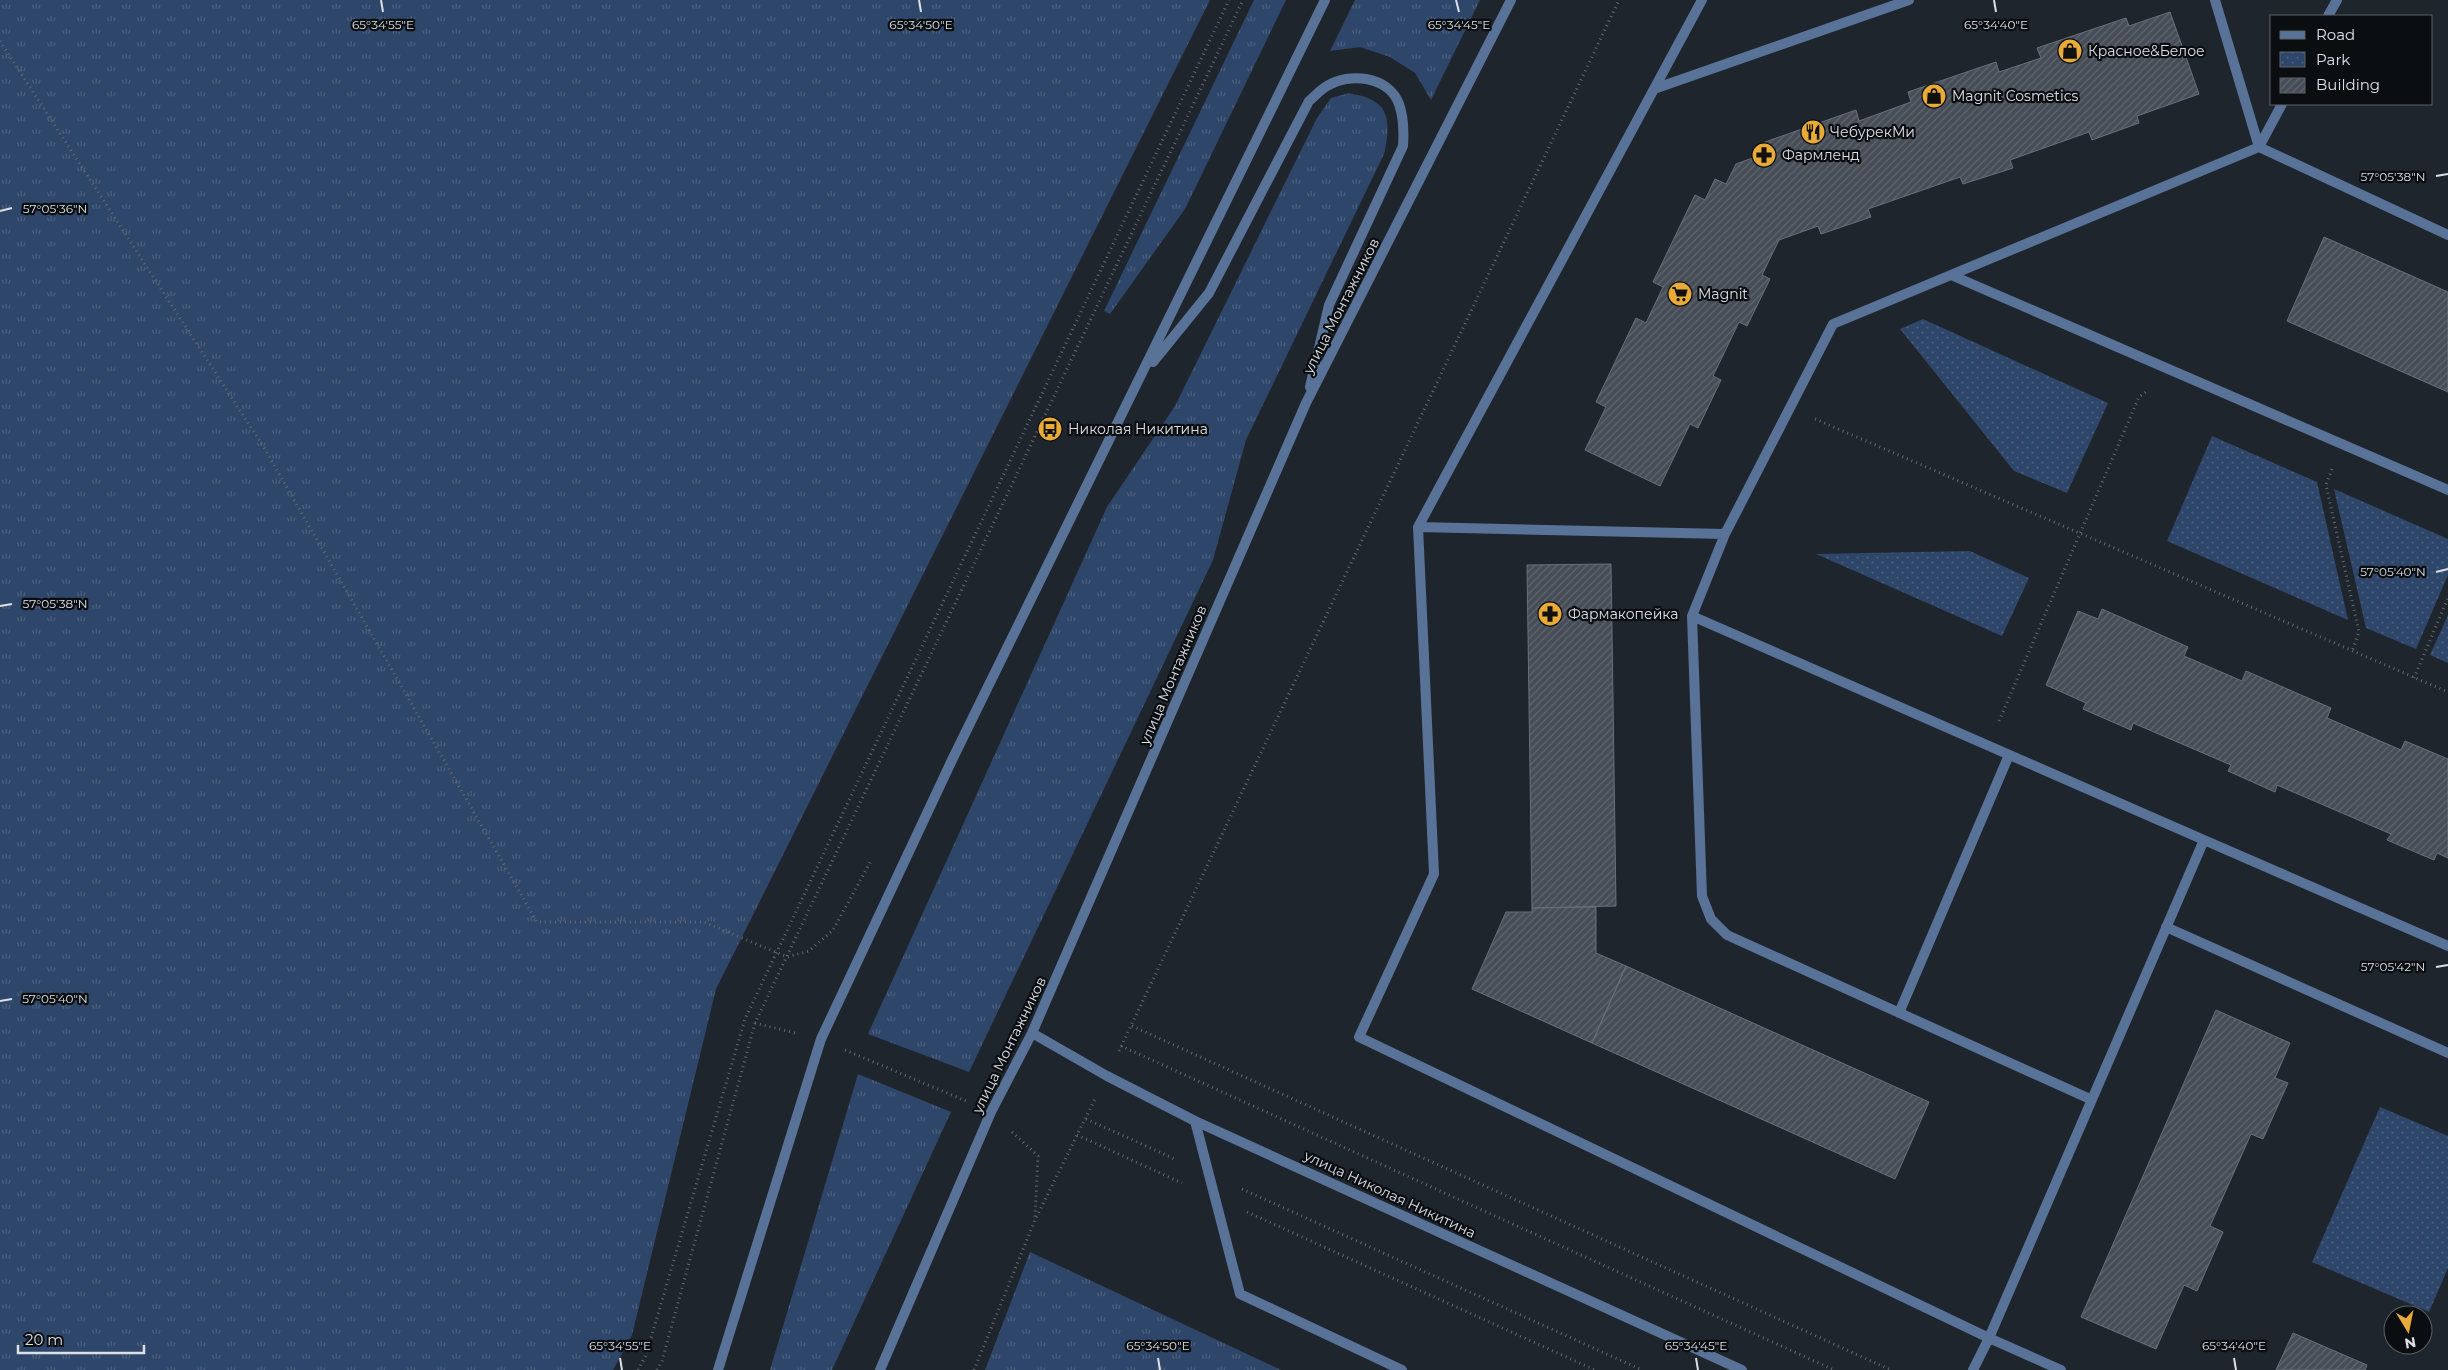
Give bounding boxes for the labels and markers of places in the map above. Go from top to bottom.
shop icon: Красное&Белое [2057,38,2083,64]
place label: Красное&Белое [2088,42,2205,60]
shop icon: Magnit Cosmetics [1921,83,1947,109]
place label: Magnit Cosmetics [1952,87,2079,105]
restaurant icon: ЧебурекМи [1800,119,1826,145]
place label: ЧебурекМи [1830,123,1915,141]
pharmacy icon: Фармленд [1751,142,1777,168]
place label: Фармленд [1782,146,1860,164]
supermarket icon: Magnit [1667,281,1693,307]
place label: Magnit [1698,285,1748,303]
bus stop icon: Николая Никитина [1037,416,1063,442]
place label: Николая Никитина [1068,420,1208,438]
pharmacy icon: Фармакопейка [1537,601,1563,627]
place label: Фармакопейка [1568,605,1679,623]

